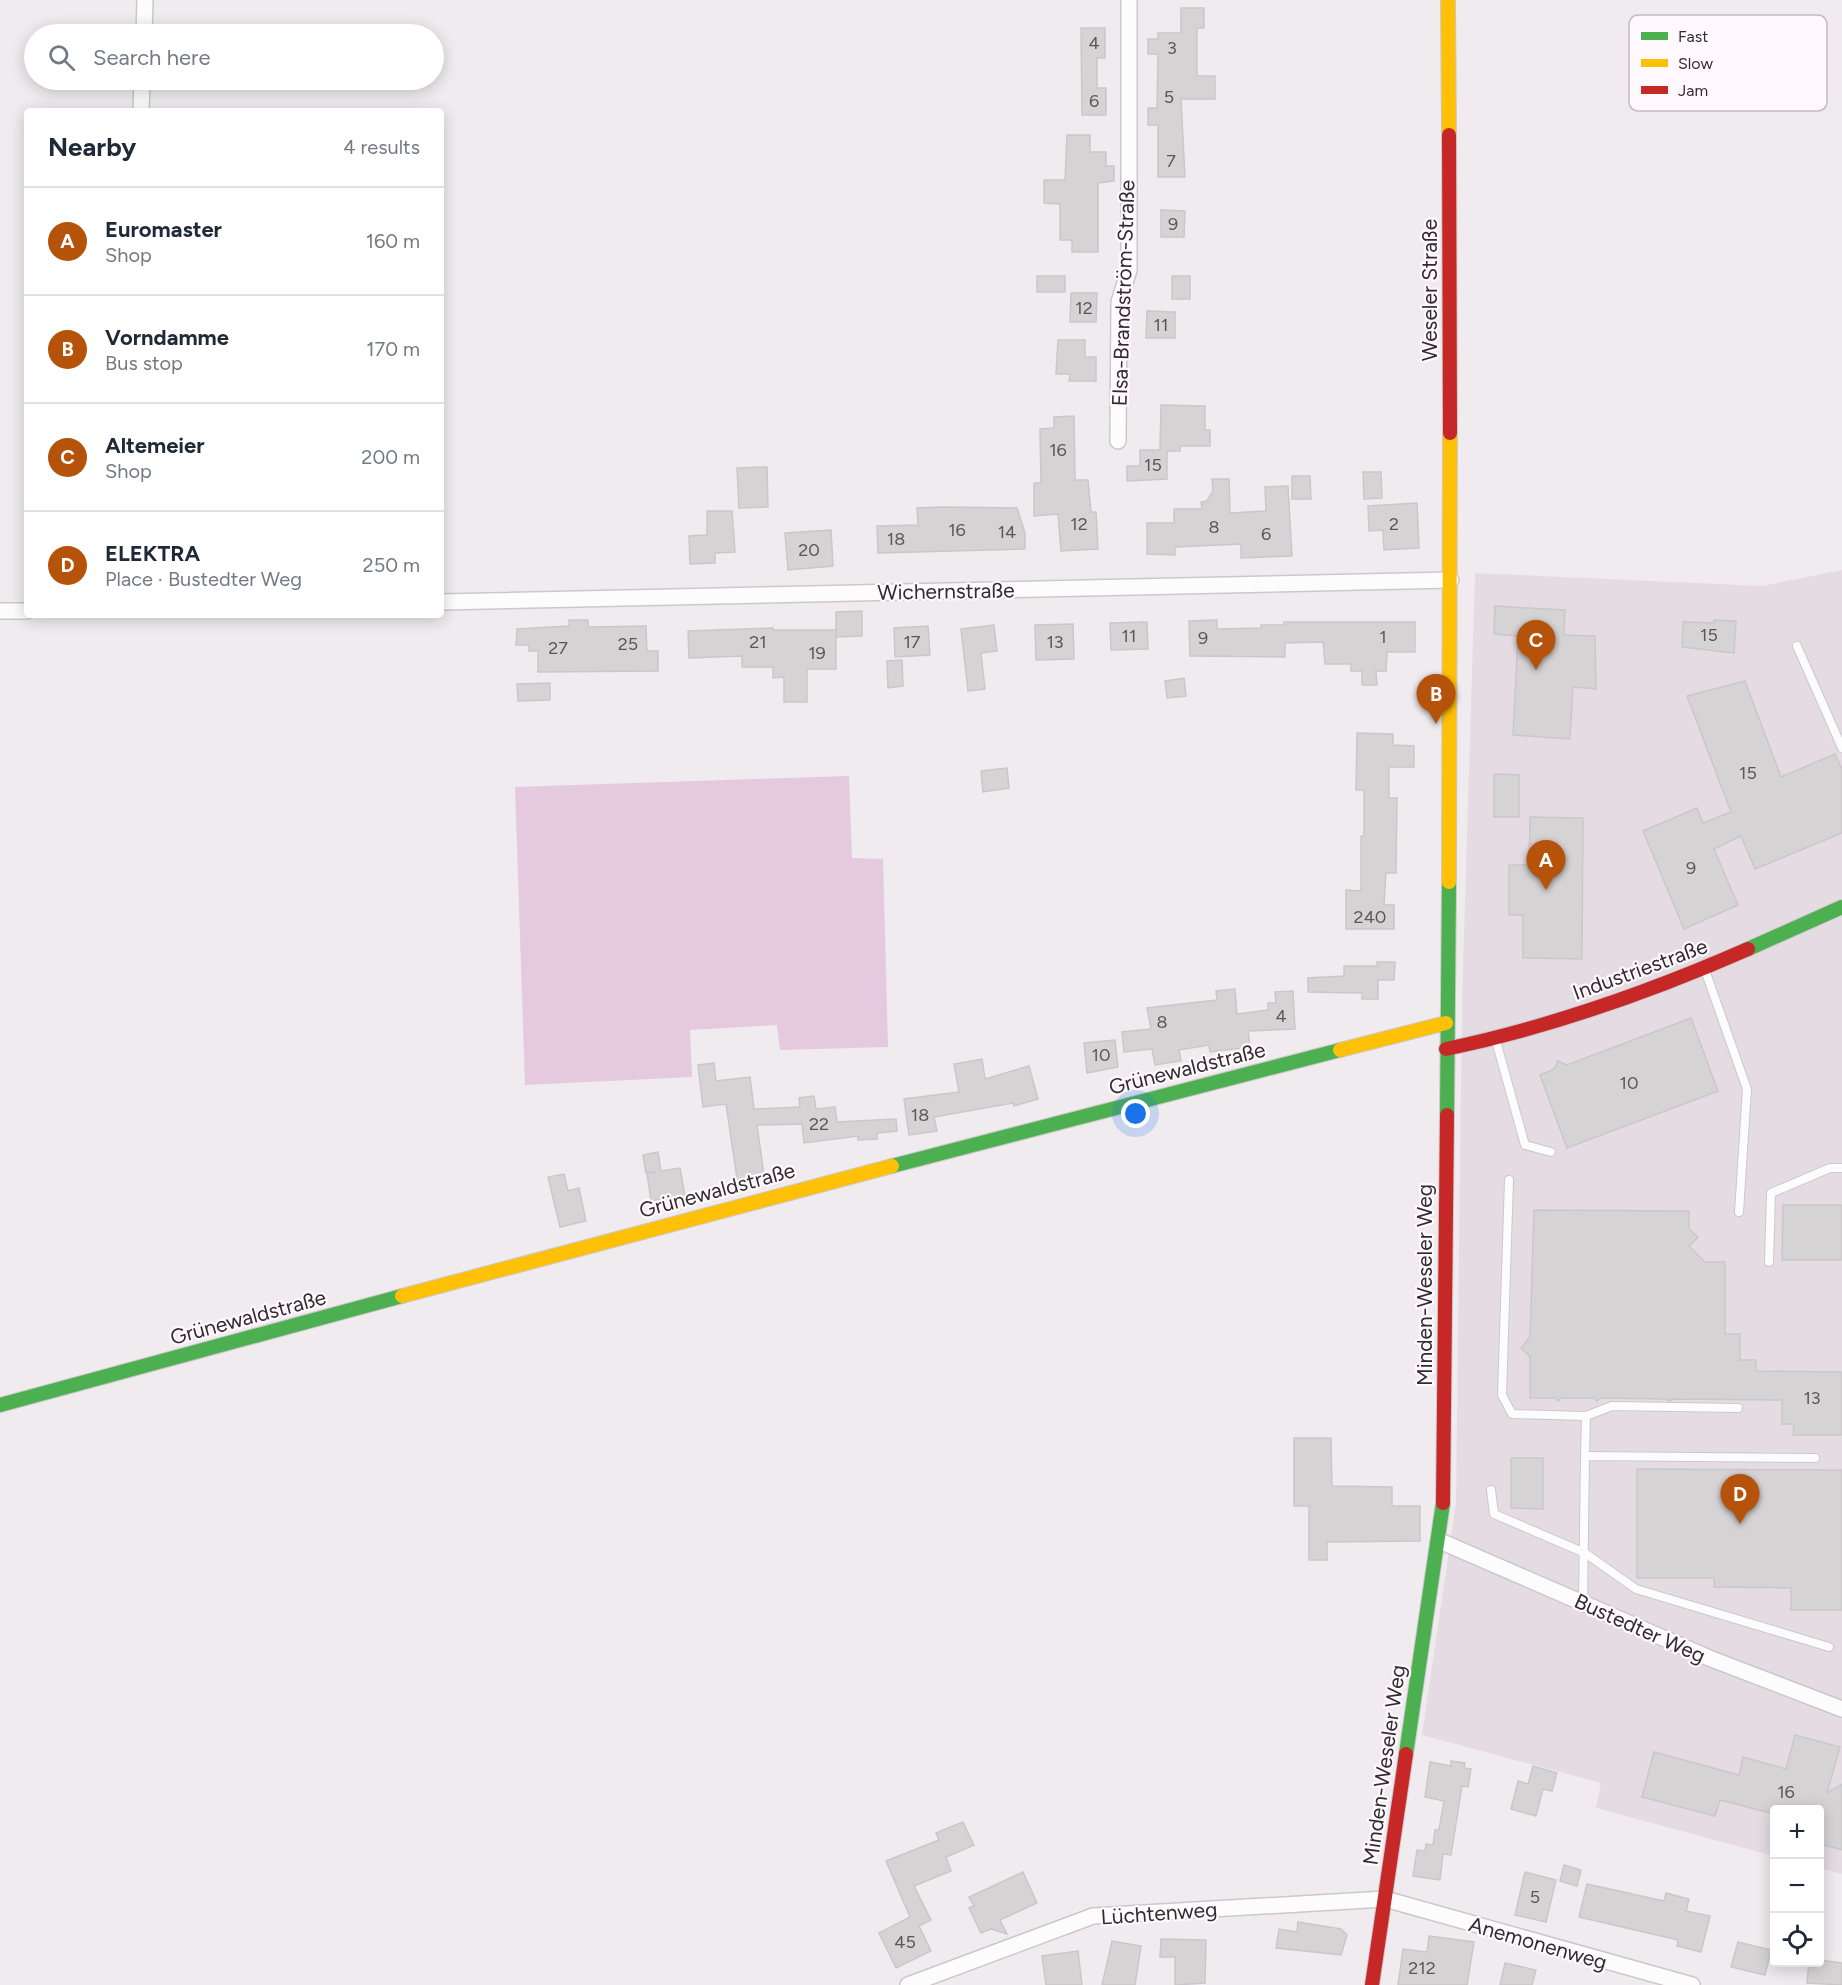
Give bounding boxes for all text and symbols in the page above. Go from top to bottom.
legend [1629,15,1827,111]
search box [24,24,444,90]
text: Fast [1678,27,1708,46]
house number: 4 [1088,32,1100,54]
house number: 3 [1167,37,1177,59]
icon: search [45,41,78,74]
text: Search here [93,44,211,71]
text: Slow [1678,54,1713,73]
text: Jam [1678,81,1708,100]
house number: 5 [1164,86,1174,108]
house number: 6 [1089,90,1099,112]
text: Nearby [48,131,136,163]
text: 4 results [343,135,420,159]
house number: 7 [1166,150,1176,172]
street label: Elsa-Brandström-Straße [1107,179,1139,407]
house number: 9 [1168,213,1178,235]
text: Euromaster [105,216,222,243]
street label: Weseler Straße [1417,219,1442,361]
text: A [60,229,75,253]
text: 160 m [366,229,420,253]
text: Shop [105,243,152,267]
house number: 12 [1075,297,1093,319]
house number: 11 [1154,314,1168,336]
text: Vorndamme [105,324,229,351]
text: B [61,337,74,361]
text: 170 m [366,337,420,361]
text: Bus stop [105,351,183,375]
text: Altemeier [105,432,205,459]
house number: 16 [1049,439,1067,461]
text: C [60,445,75,469]
text: 200 m [361,445,420,469]
house number: 15 [1144,454,1162,476]
text: Shop [105,459,152,483]
house number: 12 [1070,513,1088,535]
house number: 2 [1389,513,1399,535]
house number: 8 [1208,516,1220,538]
house number: 16 [948,519,966,541]
house number: 14 [998,521,1016,543]
house number: 6 [1261,523,1271,545]
house number: 18 [887,528,905,550]
house number: 20 [798,539,820,561]
text: ELEKTRA [105,540,200,567]
text: D [61,553,75,577]
text: 250 m [363,553,420,577]
text: Place · Bustedter Weg [105,567,302,591]
street label: Wichernstraße [877,577,1015,605]
pin: C [1516,620,1556,670]
house number: 15 [1700,624,1718,646]
house number: 11 [1122,625,1136,647]
house number: 1 [1379,626,1387,648]
house number: 9 [1198,627,1208,649]
house number: 21 [749,631,767,653]
house number: 17 [903,631,921,653]
house number: 13 [1046,631,1064,653]
house number: 25 [618,633,638,655]
house number: 27 [548,637,568,659]
house number: 19 [808,642,826,664]
pin: B [1416,674,1456,724]
house number: 15 [1739,762,1757,784]
pin: A [1526,840,1566,890]
house number: 9 [1686,857,1696,879]
house number: 240 [1354,906,1386,928]
street label: Industriestraße [1569,933,1711,1005]
house number: 4 [1275,1005,1287,1027]
house number: 8 [1156,1011,1168,1033]
street label: Grünewaldstraße [1106,1036,1268,1100]
house number: 10 [1092,1044,1110,1066]
house number: 10 [1620,1072,1638,1094]
your location [1121,1099,1150,1128]
house number: 18 [911,1104,929,1126]
house number: 22 [809,1113,829,1135]
street label: Grünewaldstraße [636,1157,798,1223]
street label: Minden-Weseler Weg [1412,1184,1437,1386]
street label: Grünewaldstraße [167,1284,329,1350]
house number: 13 [1803,1387,1821,1409]
pin: D [1720,1474,1760,1524]
street label: Bustedter Weg [1571,1588,1709,1668]
street label: Minden-Weseler Weg [1358,1663,1410,1867]
house number: 16 [1777,1781,1795,1803]
map controls [1770,1805,1824,1967]
button: + [1770,1805,1824,1859]
button: − [1770,1859,1824,1913]
house number: 5 [1530,1886,1540,1908]
street label: Lüchtenweg [1100,1896,1218,1930]
street label: Anemonenweg [1466,1911,1610,1975]
button: locate [1770,1913,1824,1967]
house number: 45 [894,1931,916,1953]
house number: 212 [1408,1957,1436,1979]

